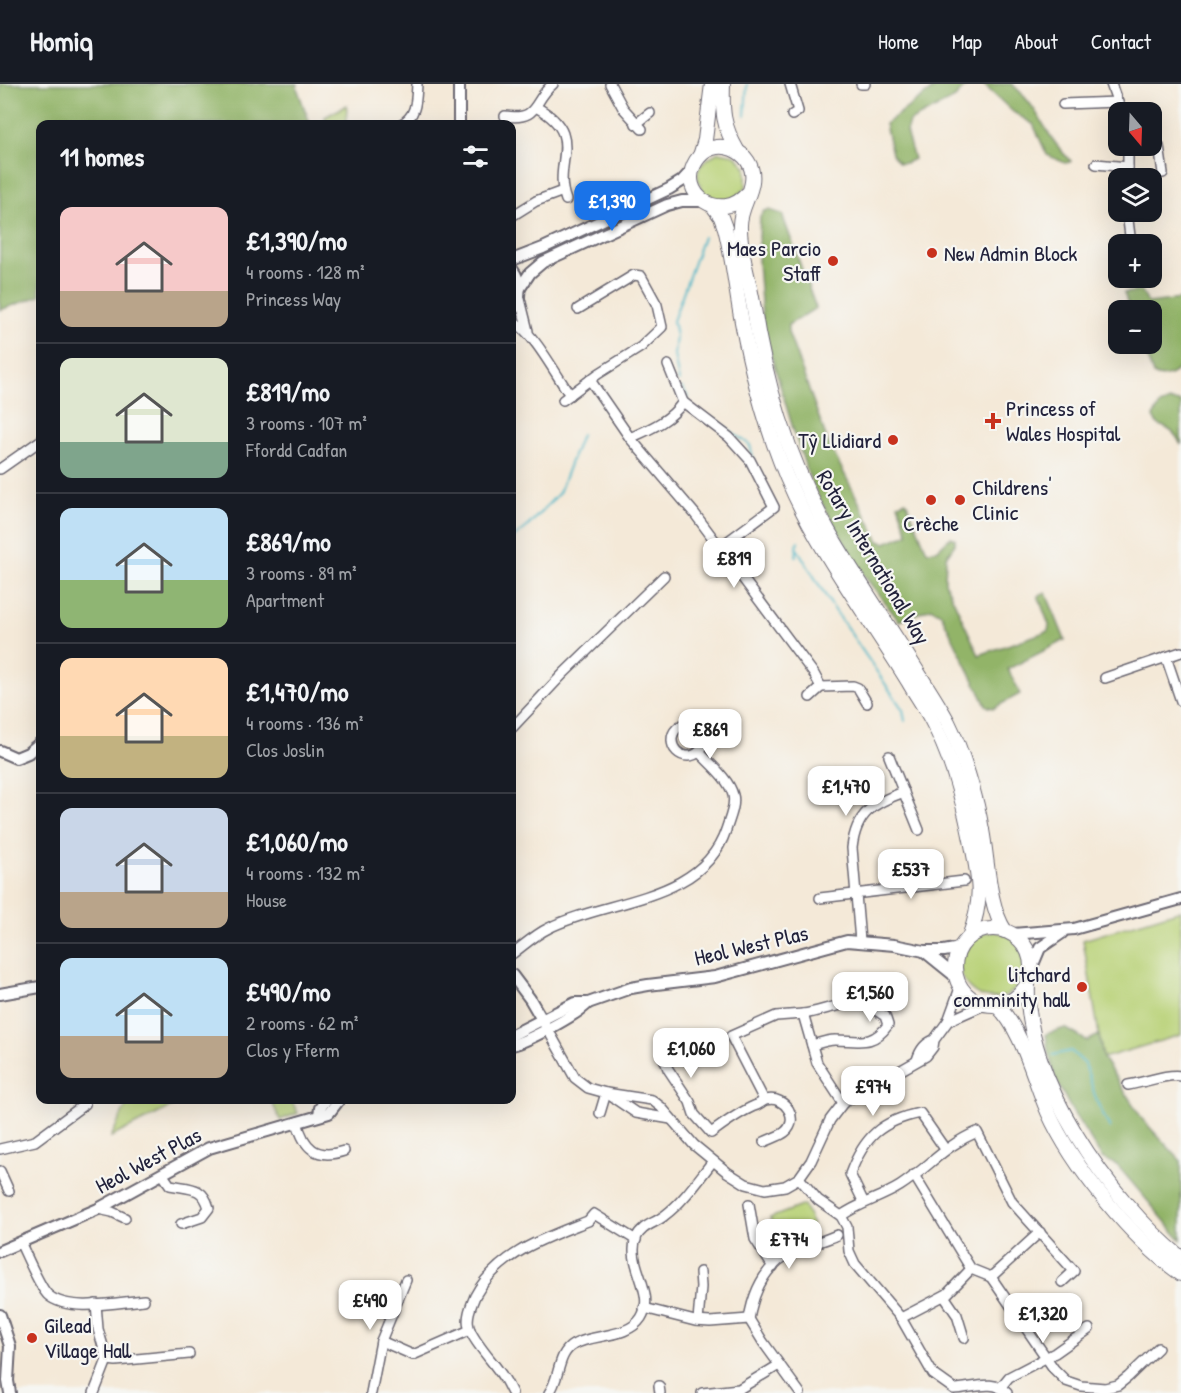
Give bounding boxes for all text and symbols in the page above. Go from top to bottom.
text: Homiq [30,22,93,60]
text: Home [878,27,919,56]
text: Map [952,27,982,56]
text: About [1015,27,1058,56]
text: Contact [1091,27,1151,56]
north arrow [1108,102,1162,156]
map controls [1108,102,1162,354]
text: 11 homes [60,139,144,174]
icon: filters [459,140,492,173]
button: layers [1108,168,1162,222]
pin: £1,390 [563,181,661,232]
text: £1,390 [588,187,636,214]
text: £1,390/mo [246,223,347,258]
icon: home [108,231,180,303]
place label: Maes Parcio Staff [727,233,821,288]
button: + [1108,234,1162,288]
place label: New Admin Block [944,238,1077,268]
marker: New Admin Block [925,246,939,260]
marker: Maes Parcio Staff [826,254,840,268]
text: 4 rooms · 128 m² [246,258,365,285]
text: Princess Way [246,285,341,312]
button: − [1108,300,1162,354]
text: £819/mo [246,374,330,409]
icon: home [108,382,180,454]
place label: Princess of Wales Hospital [1006,393,1120,448]
text: 3 rooms · 107 m² [246,409,367,436]
marker: Princess of Wales Hospital [984,412,1002,430]
place label: Tŷ Llidiard [798,425,881,455]
marker: Tŷ Llidiard [886,433,900,447]
text: Ffordd Cadfan [246,436,347,463]
street label: Rotary International Way [810,464,938,650]
place label: Childrens' Clinic [972,472,1052,527]
marker: Crèche [924,493,938,507]
marker: Childrens' Clinic [953,493,967,507]
place label: Crèche [903,508,959,538]
text: £869/mo [246,524,331,559]
icon: home [108,532,180,604]
pin: £819 [698,538,770,589]
text: £819 [717,544,751,571]
text: 3 rooms · 89 m² [246,559,357,586]
text: Apartment [246,586,324,613]
text: £1,470/mo [246,674,348,709]
icon: home [108,682,180,754]
text: 4 rooms · 136 m² [246,709,363,736]
pin: £869 [674,709,746,760]
text: £869 [693,715,727,742]
text: Clos Joslin [246,736,325,763]
pin: £1,470 [797,766,895,817]
text: £1,470 [822,772,870,799]
text: £1,060/mo [246,824,348,859]
icon: home [108,832,180,904]
pin: £537 [875,849,947,900]
text: £537 [892,855,930,882]
text: 4 rooms · 132 m² [246,859,365,886]
text: House [246,886,287,913]
street label: Heol West Plas [691,917,811,973]
place label: litchard comminity hall [954,959,1071,1014]
pin: £1,560 [821,972,919,1023]
text: £490/mo [246,974,330,1009]
text: £1,560 [846,978,894,1005]
marker: litchard comminity hall [1075,980,1089,994]
icon: home [108,982,180,1054]
text: 2 rooms · 62 m² [246,1009,358,1036]
pin: £1,060 [642,1028,740,1079]
text: £1,060 [667,1034,715,1061]
text: Clos y Fferm [246,1036,340,1063]
pin: £974 [837,1066,909,1117]
text: £974 [855,1072,891,1099]
street label: Heol West Plas [90,1120,206,1200]
pin: £774 [753,1219,825,1270]
text: £774 [770,1225,808,1252]
pin: £490 [334,1280,406,1331]
text: £490 [353,1286,387,1313]
pin: £1,320 [994,1293,1092,1344]
text: £1,320 [1018,1299,1068,1326]
place label: Gilead Village Hall [44,1310,132,1365]
marker: Gilead Village Hall [25,1331,39,1345]

